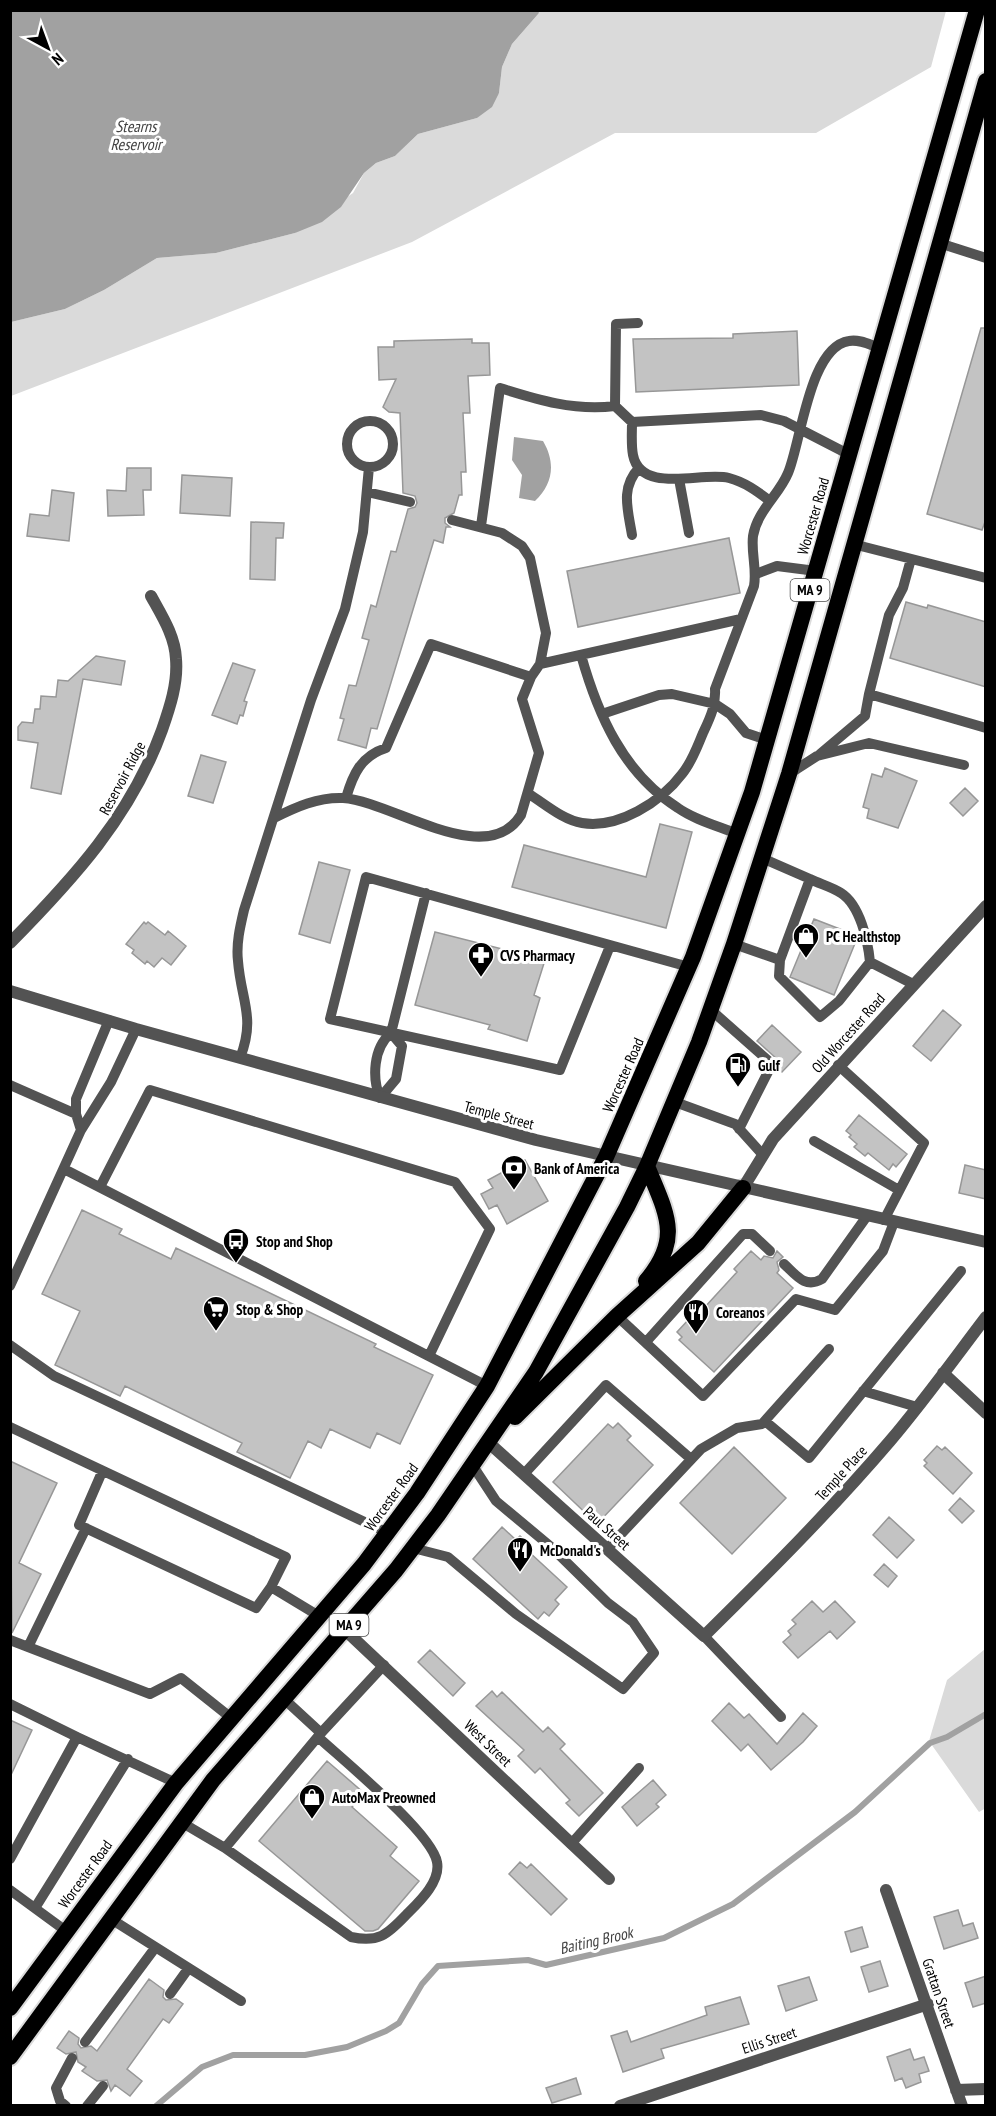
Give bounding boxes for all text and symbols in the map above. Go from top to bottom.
north arrow [18,18,78,78]
text: N [48,49,68,70]
water label: Stearns Reservoir [110,116,164,154]
street label: Worcester Road [793,475,833,557]
road number: MA 9 [790,579,830,601]
street label: Reservoir Ridge [95,738,149,818]
shop icon: PC Healthstop [791,921,821,959]
place label: PC Healthstop [826,927,901,946]
pharmacy icon: CVS Pharmacy [466,940,496,978]
place label: CVS Pharmacy [500,946,576,965]
street label: Old Worcester Road [807,989,889,1077]
street label: Worcester Road [598,1035,648,1115]
fuel station icon: Gulf [723,1050,753,1088]
place label: Gulf [758,1056,781,1075]
street label: Temple Street [462,1097,536,1133]
bank icon: Bank of America [499,1153,529,1191]
place label: Bank of America [534,1159,619,1178]
bus stop icon: Stop and Shop [221,1226,251,1264]
place label: Stop and Shop [256,1232,333,1251]
supermarket icon: Stop & Shop [201,1294,231,1332]
restaurant icon: Coreanos [681,1297,711,1335]
place label: Stop & Shop [236,1300,304,1319]
place label: Coreanos [716,1303,765,1322]
street label: Temple Place [811,1441,871,1505]
street label: Worcester Road [360,1459,422,1535]
street label: Paul Street [580,1502,634,1554]
restaurant icon: McDonald's [505,1535,535,1573]
place label: McDonald's [540,1541,601,1560]
road number: MA 9 [330,1614,368,1636]
street label: West Street [460,1716,516,1770]
shop icon: AutoMax Preowned [297,1782,327,1820]
place label: AutoMax Preowned [331,1788,436,1807]
street label: Worcester Road [54,1836,116,1912]
water label: Baiting Brook [557,1921,636,1958]
street label: Grattan Street [918,1956,960,2030]
street label: Ellis Street [739,2022,799,2058]

